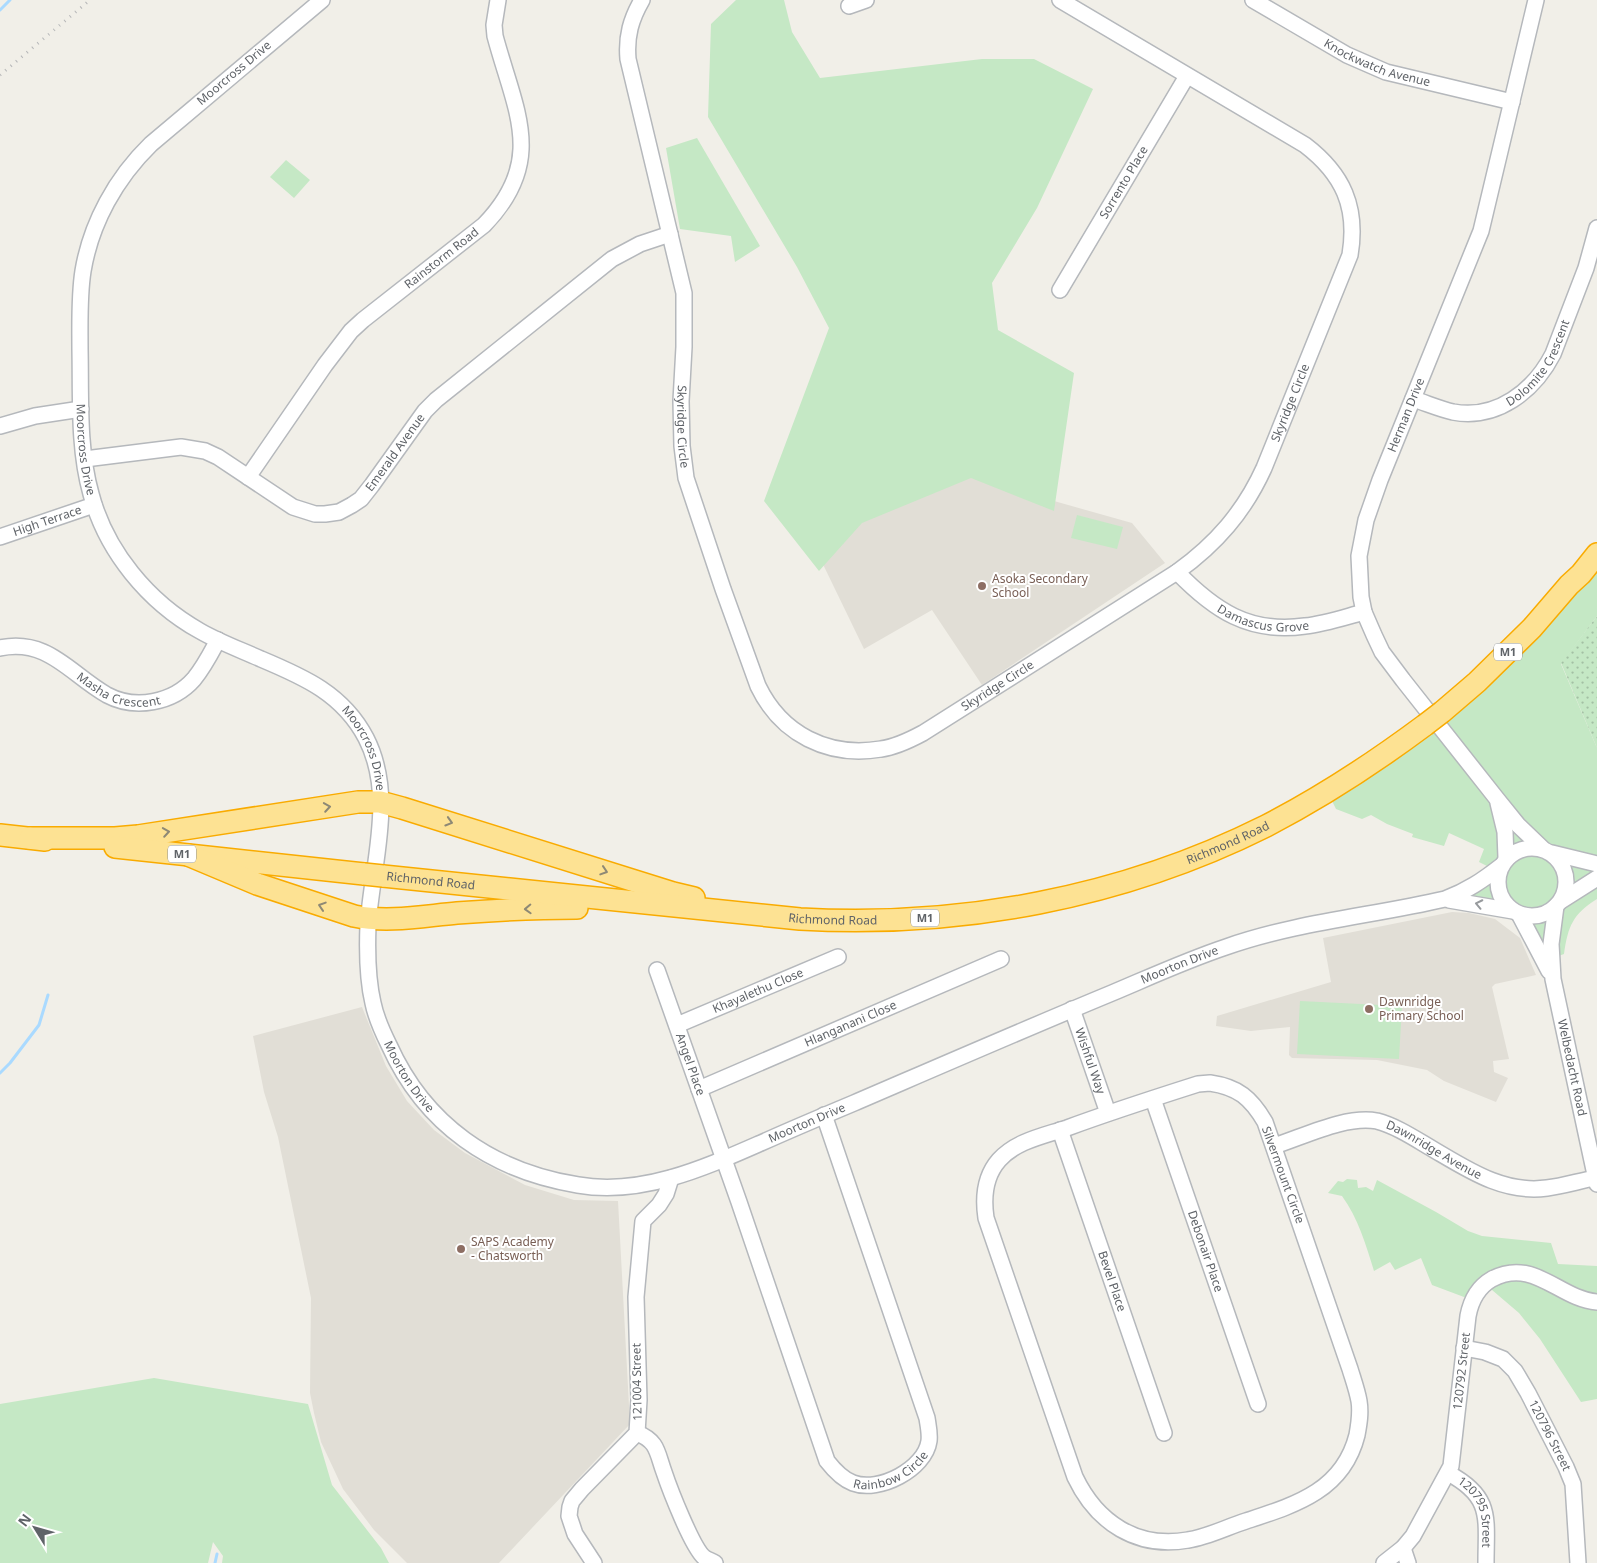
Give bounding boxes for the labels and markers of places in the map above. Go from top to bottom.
place label: Asoka Secondary School [992,570,1089,601]
marker: Asoka Secondary School [976,580,988,592]
place label: Dawnridge Primary School [1379,993,1464,1024]
marker: Dawnridge Primary School [1363,1003,1375,1015]
place label: SAPS Academy - Chatsworth [471,1233,555,1264]
marker: SAPS Academy - Chatsworth [455,1243,467,1255]

